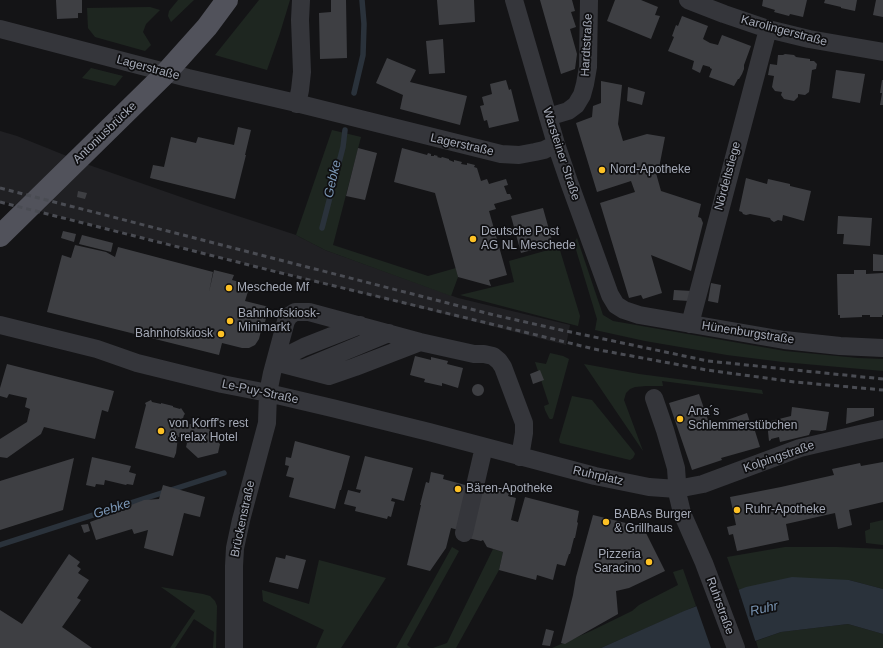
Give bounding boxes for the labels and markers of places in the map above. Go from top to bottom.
place label: Nord-Apotheke [610,163,691,177]
marker: Nord-Apotheke [597,165,607,175]
place label: Deutsche Post AG NL Meschede [481,225,576,253]
marker: Deutsche Post AG NL Meschede [468,234,478,244]
place label: Meschede Mf [237,281,309,295]
marker: Meschede Mf [224,283,234,293]
place label: Bahnhofskiosk- Minimarkt [238,307,320,335]
marker: Bahnhofskiosk- Minimarkt [225,316,235,326]
place label: Bahnhofskiosk [135,327,213,341]
marker: Bahnhofskiosk [216,329,226,339]
place label: Ana´s Schlemmerstübchen [688,405,797,433]
marker: Ana´s Schlemmerstübchen [675,414,685,424]
place label: von Korff's rest & relax Hotel [169,417,248,445]
marker: von Korff's rest & relax Hotel [156,426,166,436]
place label: Bären-Apotheke [466,482,553,496]
marker: Bären-Apotheke [453,484,463,494]
place label: Ruhr-Apotheke [745,503,826,517]
marker: Ruhr-Apotheke [732,505,742,515]
place label: BABAs Burger & Grillhaus [614,508,691,536]
marker: BABAs Burger & Grillhaus [601,517,611,527]
place label: Pizzeria Saracino [594,548,641,576]
marker: Pizzeria Saracino [644,557,654,567]

